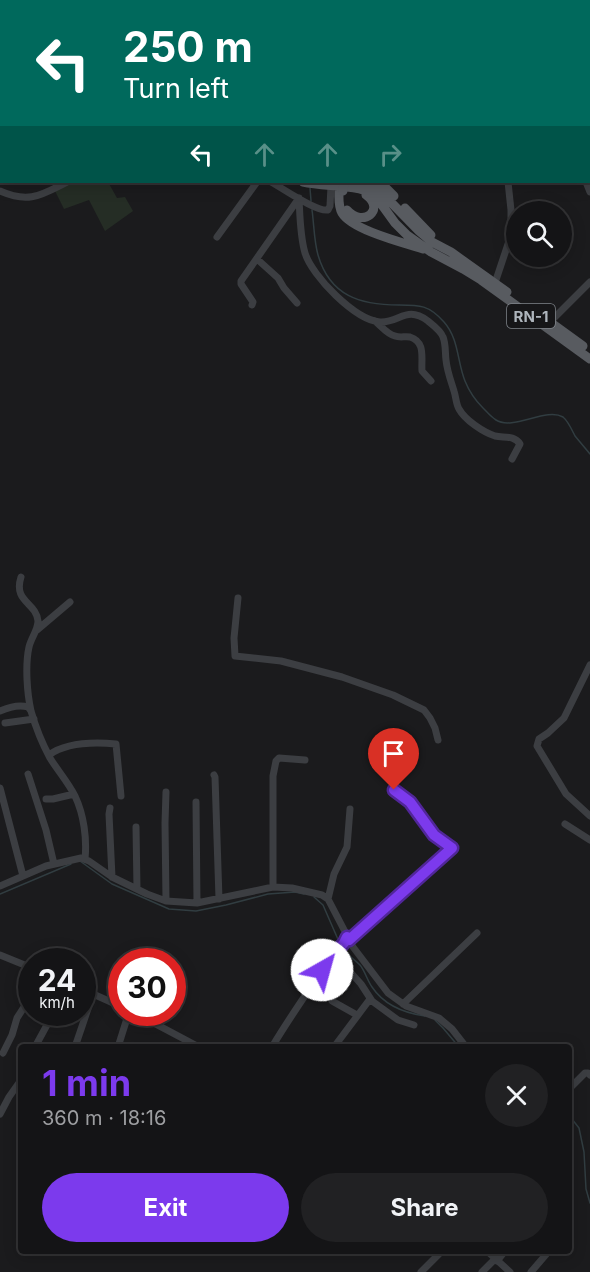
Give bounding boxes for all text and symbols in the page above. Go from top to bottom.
text: 250 m [123,21,253,72]
icon: left [24,24,102,102]
text: Turn left [123,72,229,105]
icon: left [185,138,218,171]
icon: ahead [248,138,281,171]
icon: ahead [311,138,344,171]
icon: right [374,138,407,171]
map controls [506,201,572,267]
button: search [506,201,572,267]
road number: RN-1 [507,304,555,328]
pin [368,728,419,790]
icon: arrive [377,737,410,770]
position arrow [290,938,354,1002]
speed limit sign: 30 [108,948,186,1026]
text: 24 [38,962,76,998]
text: km/h [39,993,75,1012]
text: 1 min [42,1061,131,1105]
button: close [485,1064,548,1127]
text: 360 m · 18:16 [42,1106,166,1130]
button: Exit [42,1173,289,1242]
button: Share [301,1173,548,1242]

